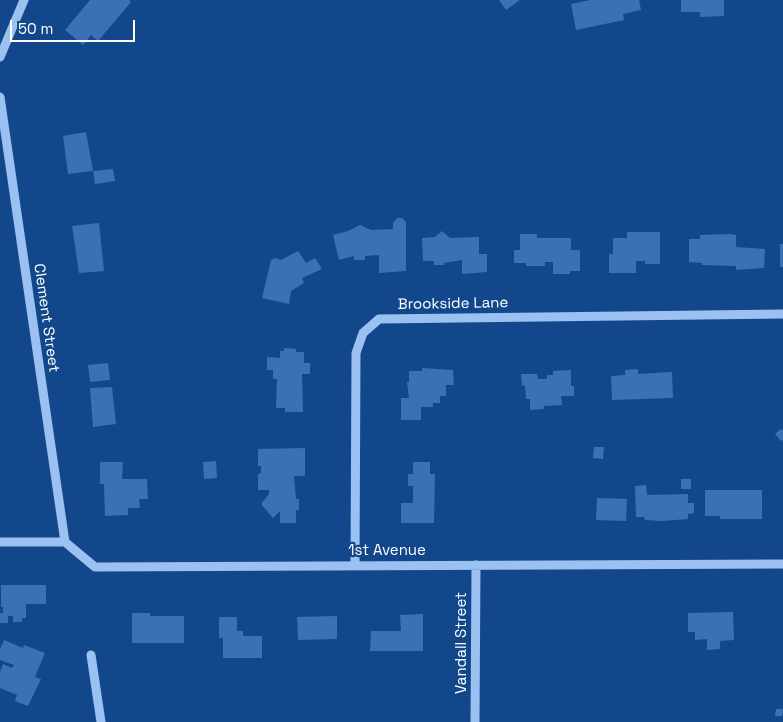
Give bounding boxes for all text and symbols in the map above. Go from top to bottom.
scale bar [12,10,138,42]
text: 50 m [18,19,53,38]
street label: Clement Street [29,263,63,373]
street label: Brookside Lane [398,294,508,314]
street label: 1st Avenue [348,542,426,560]
street label: Vandall Street [453,592,471,694]

